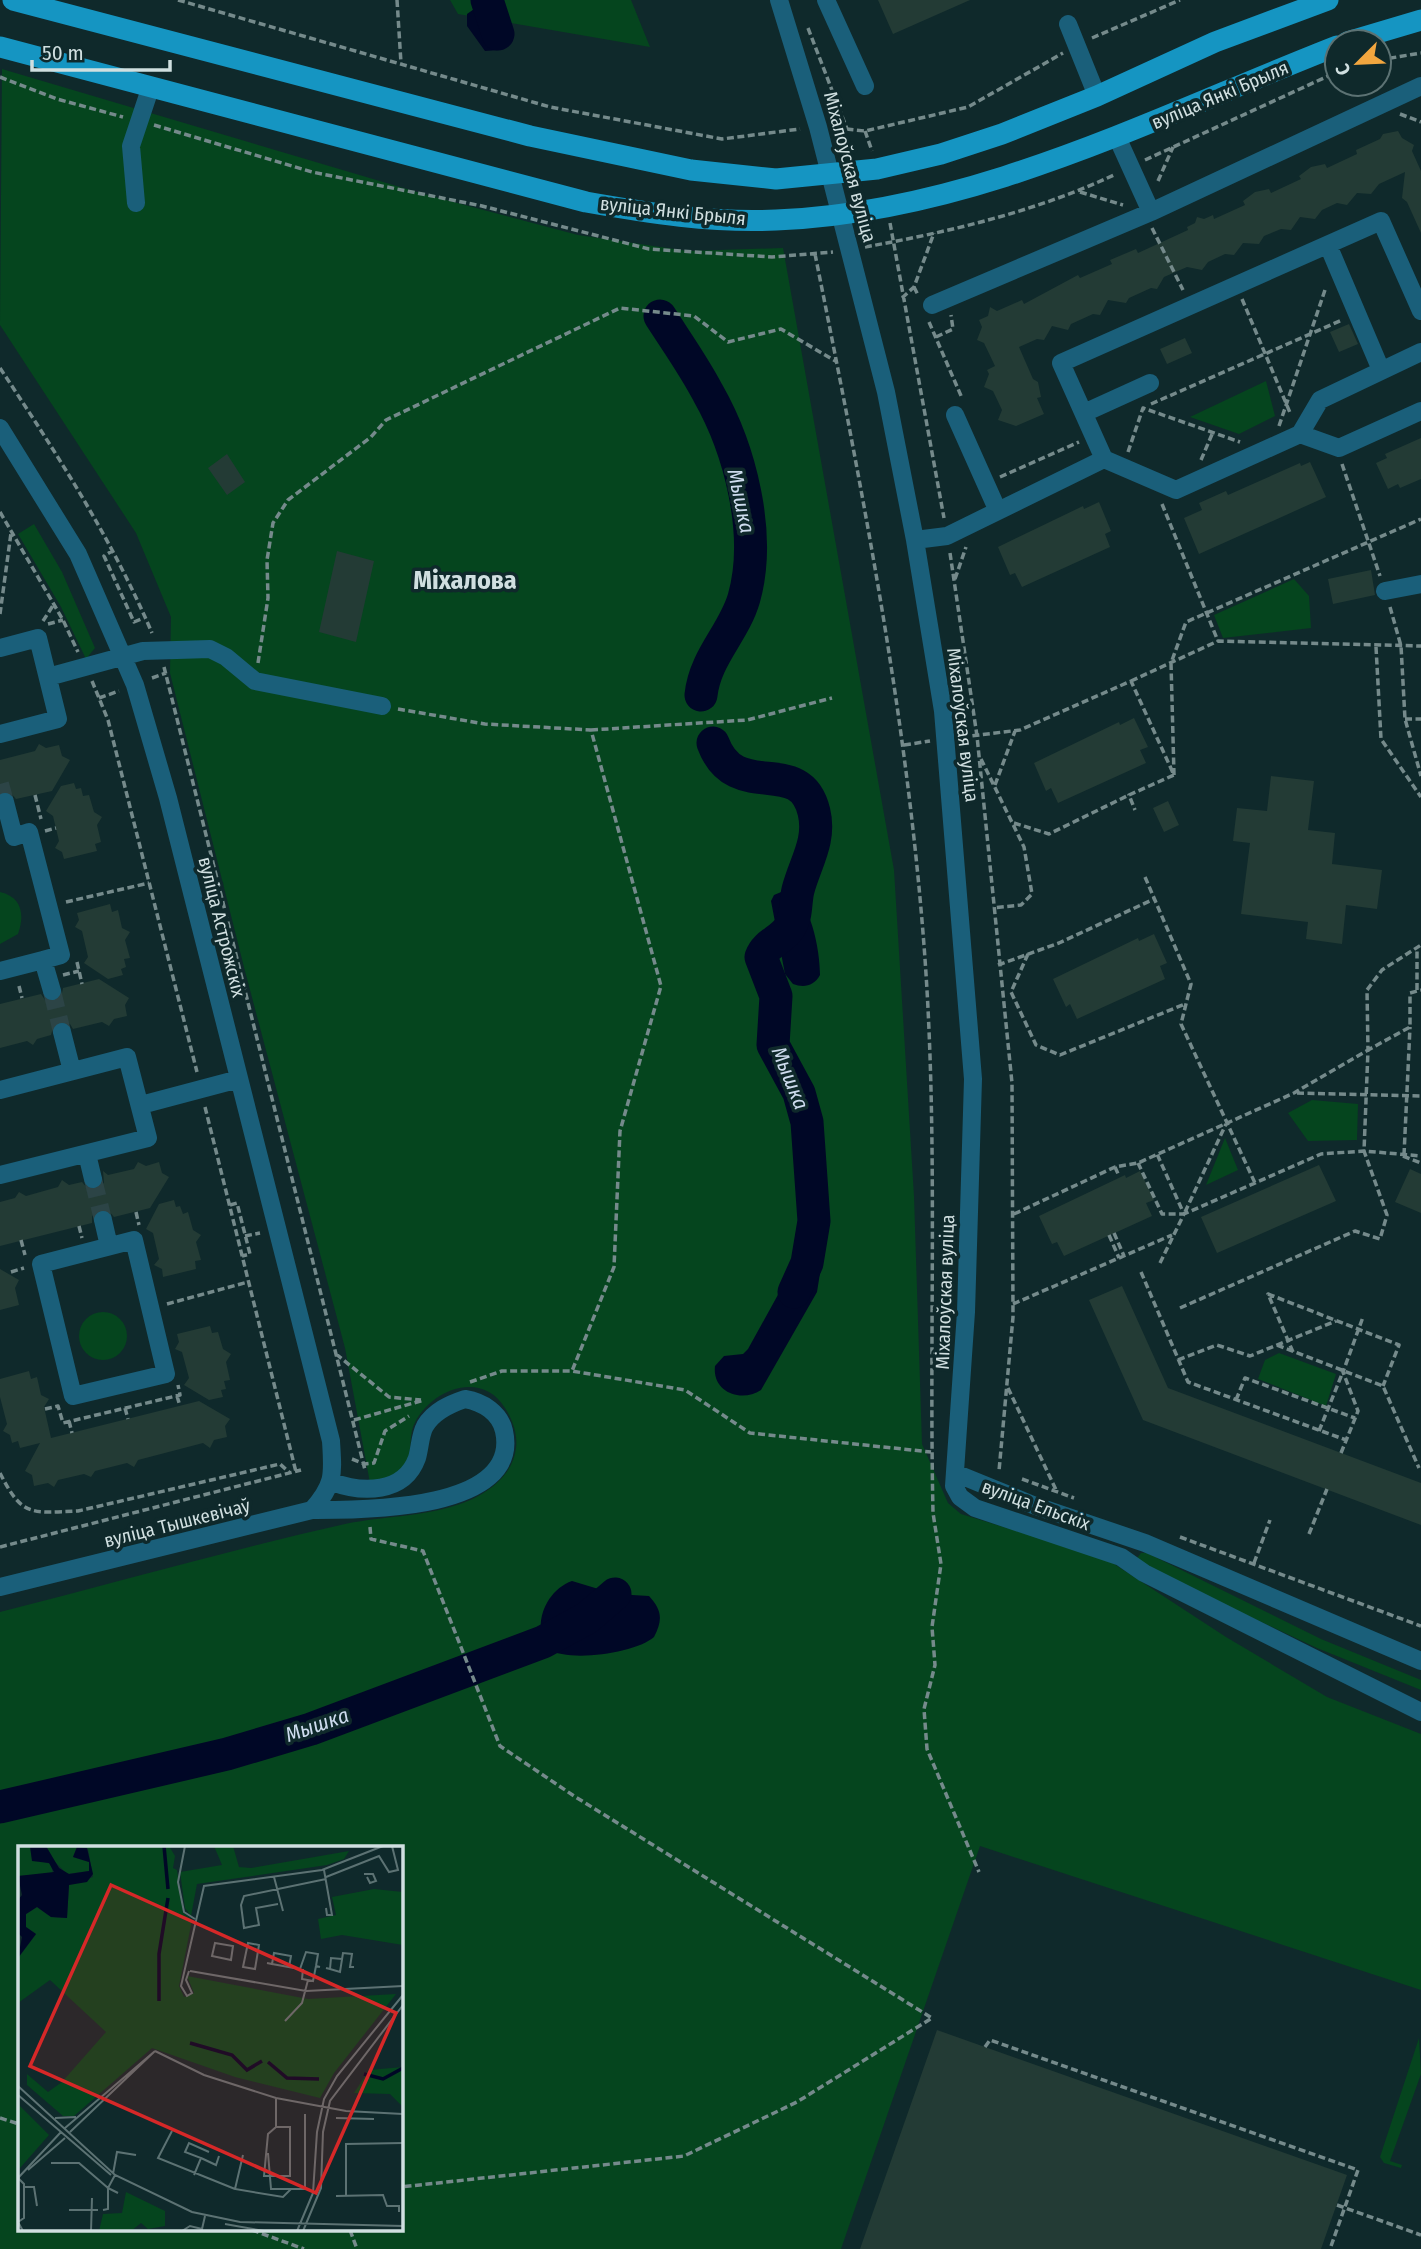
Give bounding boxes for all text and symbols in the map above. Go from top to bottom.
scale bar [32,28,170,72]
north arrow [1323,28,1393,98]
text: 50 m [42,40,84,66]
street label: вуліца Янкі Брыля [1148,56,1292,134]
text: С [1330,60,1355,79]
street label: Міхалоўская вуліца [819,89,881,245]
street label: вуліца Янкі Брыля [599,192,747,230]
water label: Мышка [721,466,761,536]
district label: Міхалова [413,565,517,596]
street label: Міхалоўская вуліца [942,647,984,803]
street label: вуліца Астрожскіх [193,854,251,1000]
water label: Мышка [766,1043,814,1113]
street label: Міхалоўская вуліца [931,1214,959,1370]
street label: вуліца Ельскіх [979,1475,1094,1535]
street label: вуліца Тышкевічаў [102,1494,253,1552]
water label: Мышка [282,1702,352,1748]
inset map [18,1846,402,2232]

